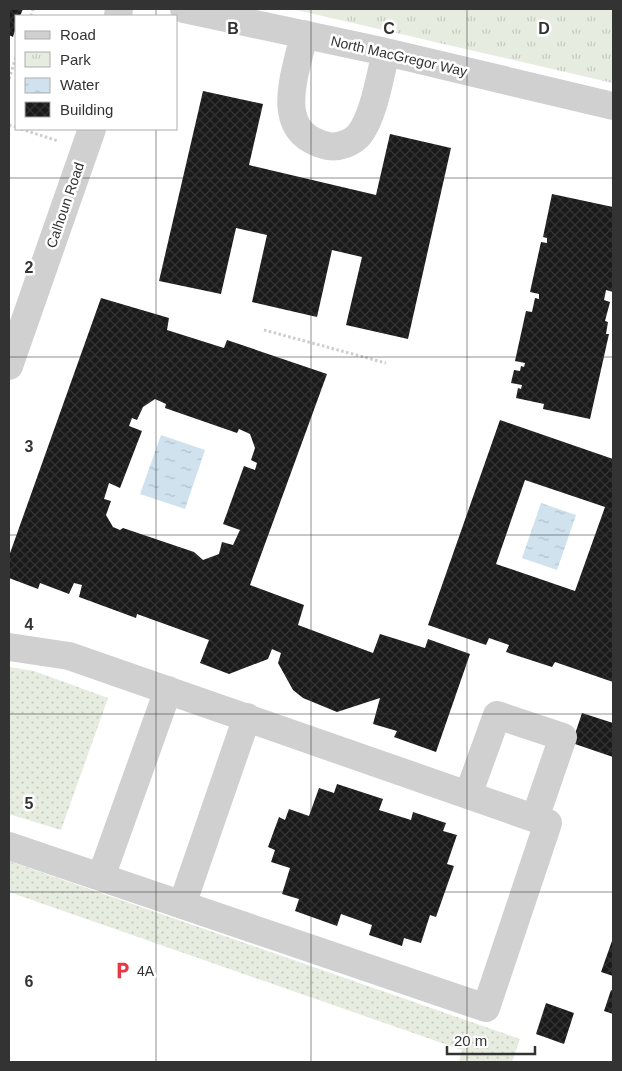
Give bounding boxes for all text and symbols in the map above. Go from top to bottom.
legend [15,15,178,130]
text: B [227,20,239,37]
text: C [383,20,395,37]
text: D [538,20,550,37]
text: Road [60,26,96,43]
street label: North MacGregor Way [329,33,469,79]
text: Park [60,51,91,68]
text: Water [60,76,99,93]
text: Building [60,101,113,118]
street label: Calhoun Road [43,160,87,250]
text: 2 [25,259,34,276]
text: 3 [25,438,34,455]
text: 4 [25,616,34,633]
text: 5 [25,795,34,812]
parking icon: 4A [113,961,133,981]
place label: 4A [137,963,155,979]
text: 6 [25,973,34,990]
scale bar [447,1024,534,1056]
text: 20 m [454,1032,487,1049]

